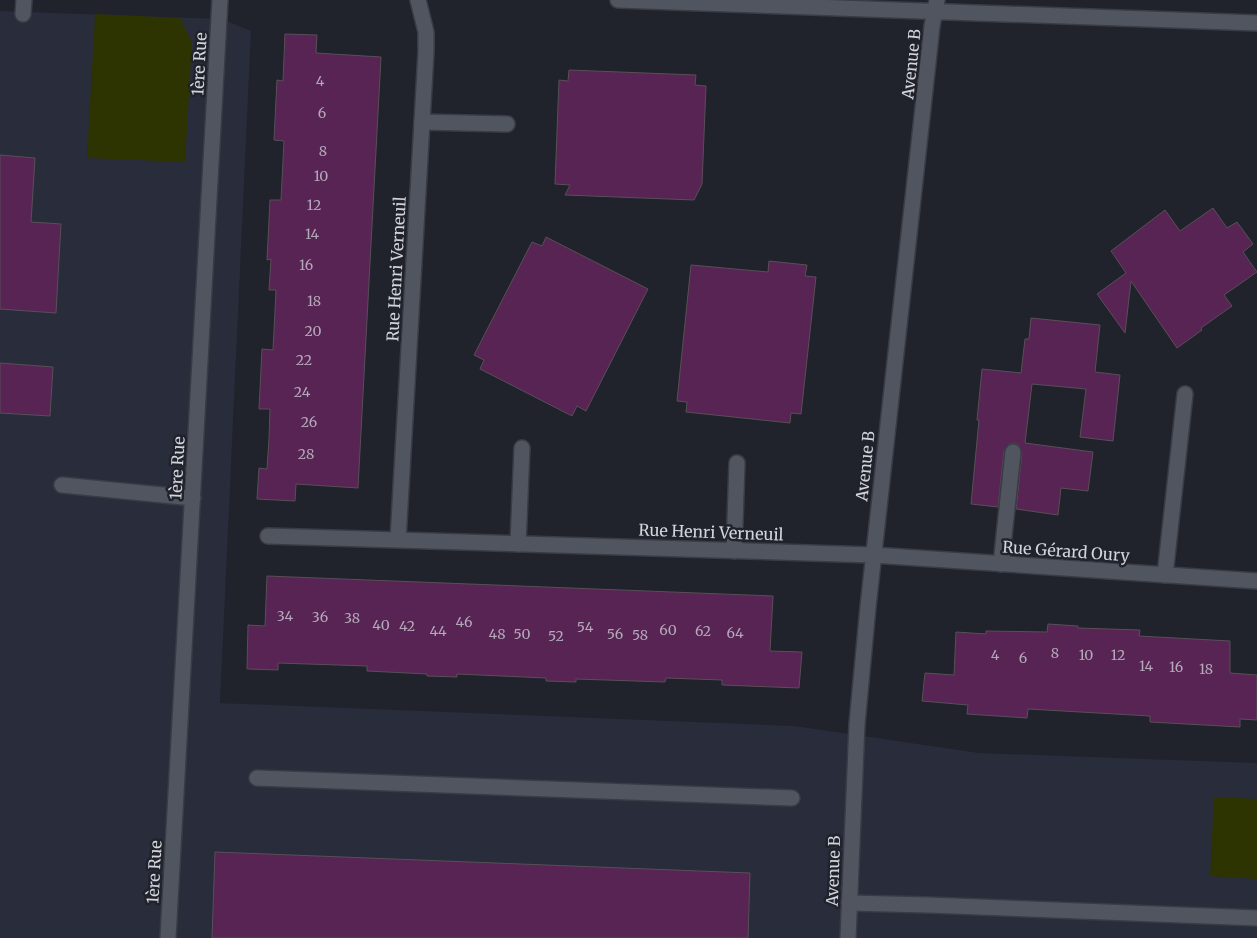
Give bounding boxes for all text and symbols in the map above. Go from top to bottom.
street label: Avenue B [897,28,925,101]
street label: 1ère Rue [187,32,211,96]
house number: 4 [316,72,325,90]
house number: 6 [318,104,326,122]
house number: 8 [319,142,327,160]
house number: 10 [314,167,328,185]
house number: 12 [307,196,321,214]
street label: Rue Henri Verneuil [382,196,410,342]
house number: 14 [305,225,319,243]
house number: 16 [299,256,313,274]
house number: 18 [307,292,321,310]
house number: 20 [304,322,322,340]
house number: 22 [296,351,312,369]
house number: 24 [294,383,311,401]
house number: 26 [301,413,317,431]
street label: Avenue B [851,430,879,503]
street label: 1ère Rue [165,436,189,500]
house number: 28 [298,445,314,463]
street label: Rue Henri Verneuil [638,519,784,545]
street label: Rue Gérard Oury [1002,537,1131,565]
house number: 34 [277,607,294,625]
house number: 36 [312,608,328,626]
house number: 38 [344,609,360,627]
house number: 46 [456,613,472,631]
house number: 40 [372,616,390,634]
house number: 42 [399,617,415,635]
house number: 54 [577,618,594,636]
house number: 60 [659,621,677,639]
house number: 44 [429,622,447,640]
house number: 62 [695,622,711,640]
house number: 64 [726,624,744,642]
house number: 48 [489,625,505,643]
house number: 50 [514,625,530,643]
house number: 56 [607,625,623,643]
house number: 58 [632,626,648,644]
house number: 52 [548,627,564,645]
house number: 8 [1051,644,1059,662]
house number: 4 [991,646,1000,664]
house number: 10 [1079,646,1093,664]
house number: 12 [1111,646,1125,664]
house number: 6 [1019,649,1027,667]
house number: 14 [1139,657,1153,675]
house number: 16 [1169,658,1183,676]
house number: 18 [1199,660,1213,678]
street label: Avenue B [822,835,844,908]
street label: 1ère Rue [142,840,166,904]

